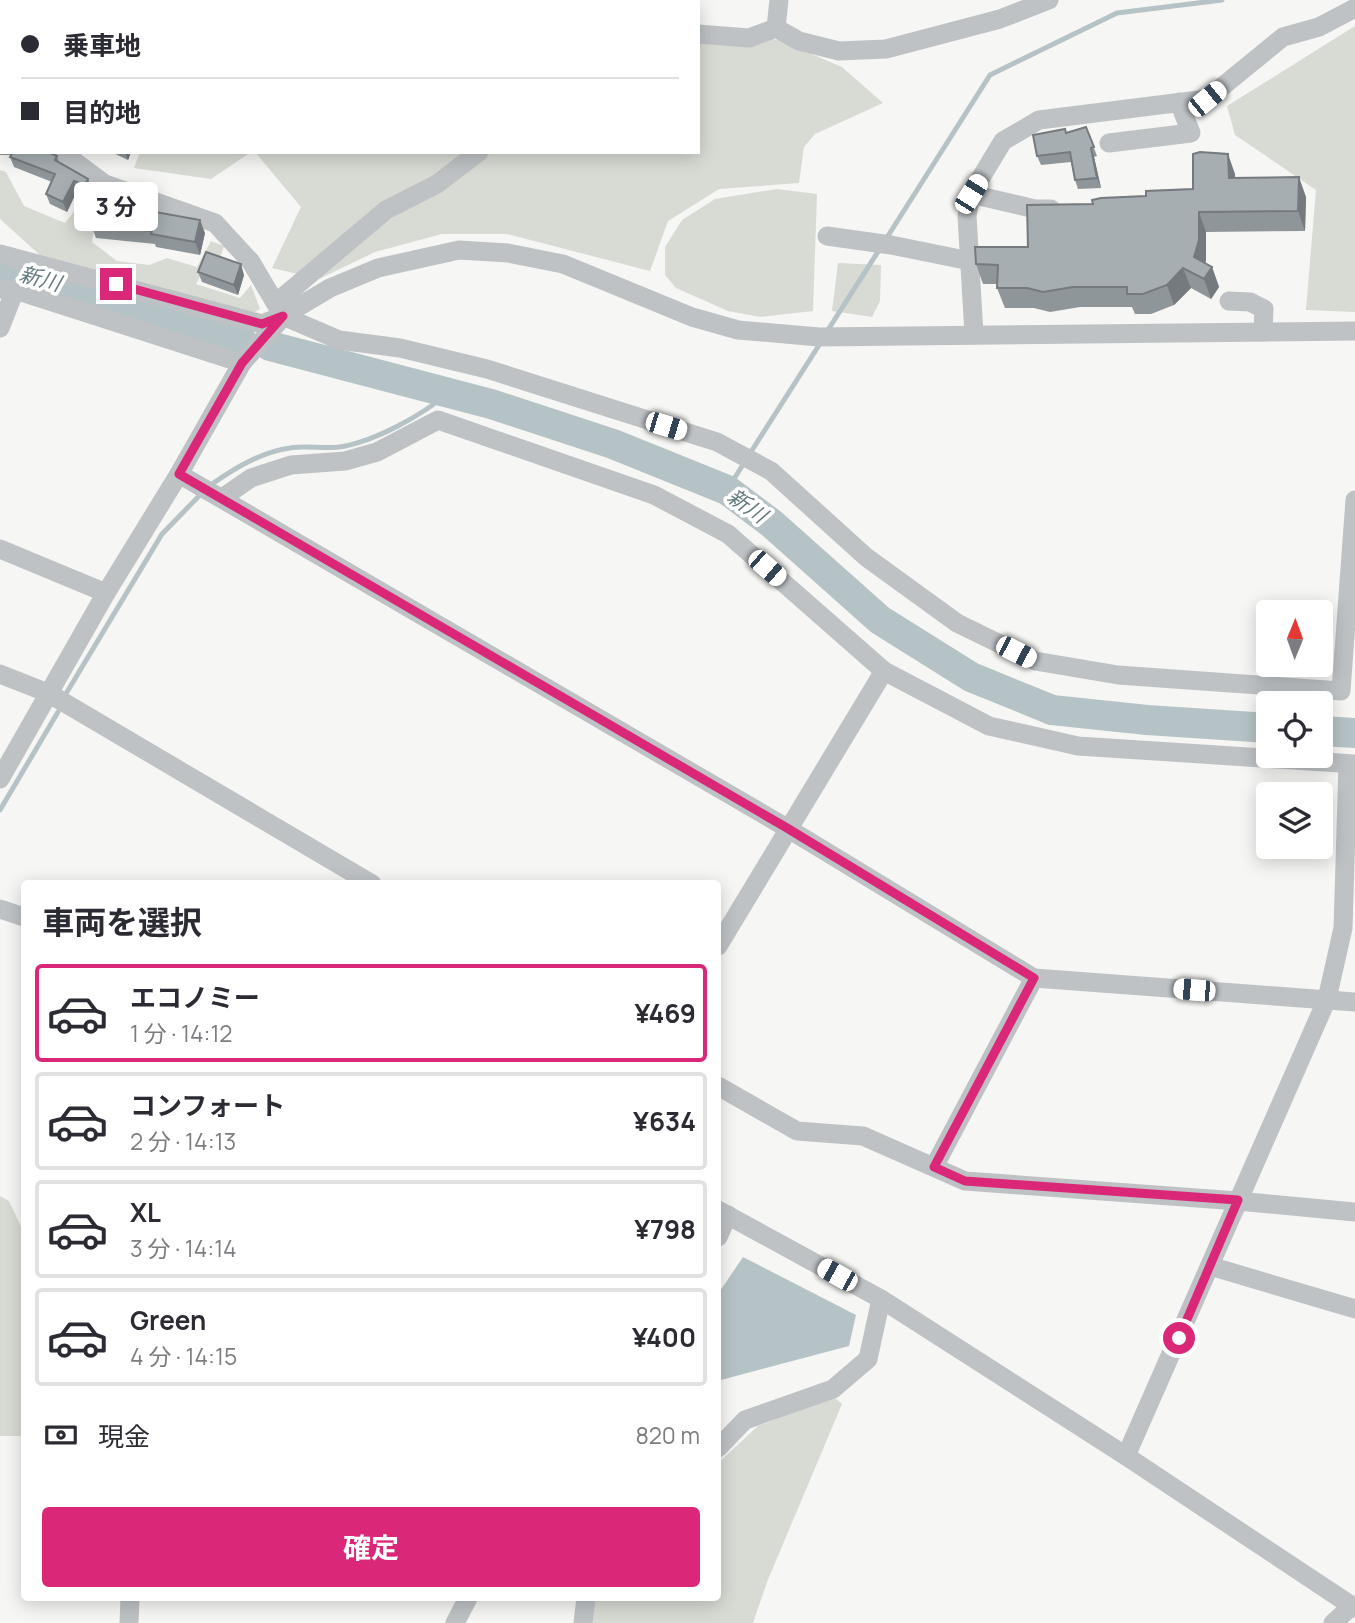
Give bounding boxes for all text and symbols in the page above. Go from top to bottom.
text: 乗車地 [63,27,141,63]
car [1185,78,1230,120]
text: 目的地 [63,94,141,130]
car [951,171,992,217]
callout: 3 分 [74,182,158,232]
text: 3 分 [96,190,136,222]
water label: 新川 [16,259,66,298]
route end [100,268,132,300]
car [643,410,690,442]
water label: 新川 [722,482,774,530]
car [745,546,790,590]
north arrow [1256,600,1334,677]
map controls [1256,600,1333,859]
car [993,633,1040,671]
button: locate [1256,691,1333,768]
button: layers [1256,782,1333,859]
text: 車両を選択 [42,900,202,944]
car [1173,978,1216,1002]
text: エコノミー [130,979,260,1015]
icon: car [46,982,109,1045]
text: ¥469 [634,995,696,1031]
text: 1 分 · 14:12 [130,1017,232,1049]
text: コンフォート [130,1087,285,1123]
icon: car [46,1090,109,1153]
text: ¥634 [633,1103,696,1139]
text: 2 分 · 14:13 [130,1125,236,1157]
text: XL [130,1194,161,1230]
icon: car [46,1198,109,1261]
text: ¥798 [634,1211,696,1247]
text: 3 分 · 14:14 [130,1232,237,1264]
car [814,1256,861,1294]
text: Green [130,1302,206,1338]
icon: car [46,1306,109,1369]
text: ¥400 [632,1319,696,1355]
route start [1163,1322,1195,1354]
text: 4 分 · 14:15 [130,1340,237,1372]
icon: cash [42,1416,80,1454]
text: 現金 [98,1418,150,1454]
text: 820 m [635,1419,700,1451]
button: 確定 [42,1507,700,1587]

